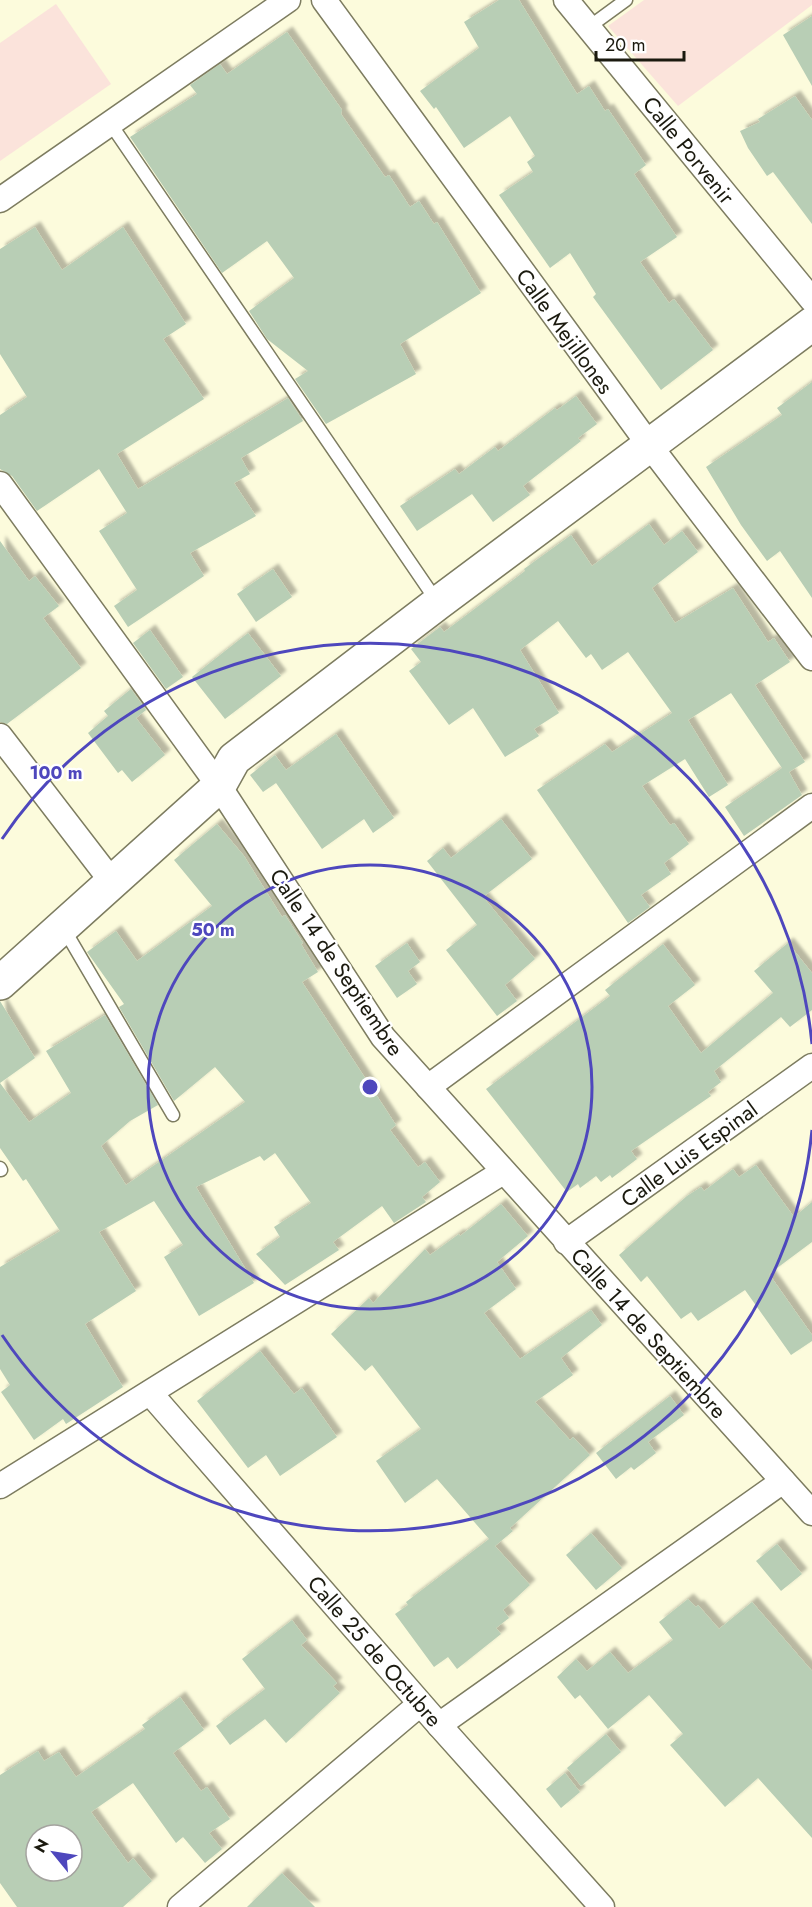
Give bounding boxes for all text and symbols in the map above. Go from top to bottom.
scale bar [596,24,684,62]
text: 20 m [605,32,645,58]
street label: Calle Porvenir [635,89,743,211]
street label: Calle Mejillones [509,262,622,400]
text: 100 m [29,760,83,786]
street label: Calle 14 de Septiembre [262,862,412,1062]
text: 50 m [191,917,235,943]
centre of rings [360,1077,380,1097]
street label: Calle Luis Espinal [614,1093,764,1215]
street label: Calle 14 de Septiembre [564,1241,734,1425]
street label: Calle 25 de Octubre [300,1568,450,1734]
north arrow [24,1823,84,1883]
text: N [28,1834,55,1857]

